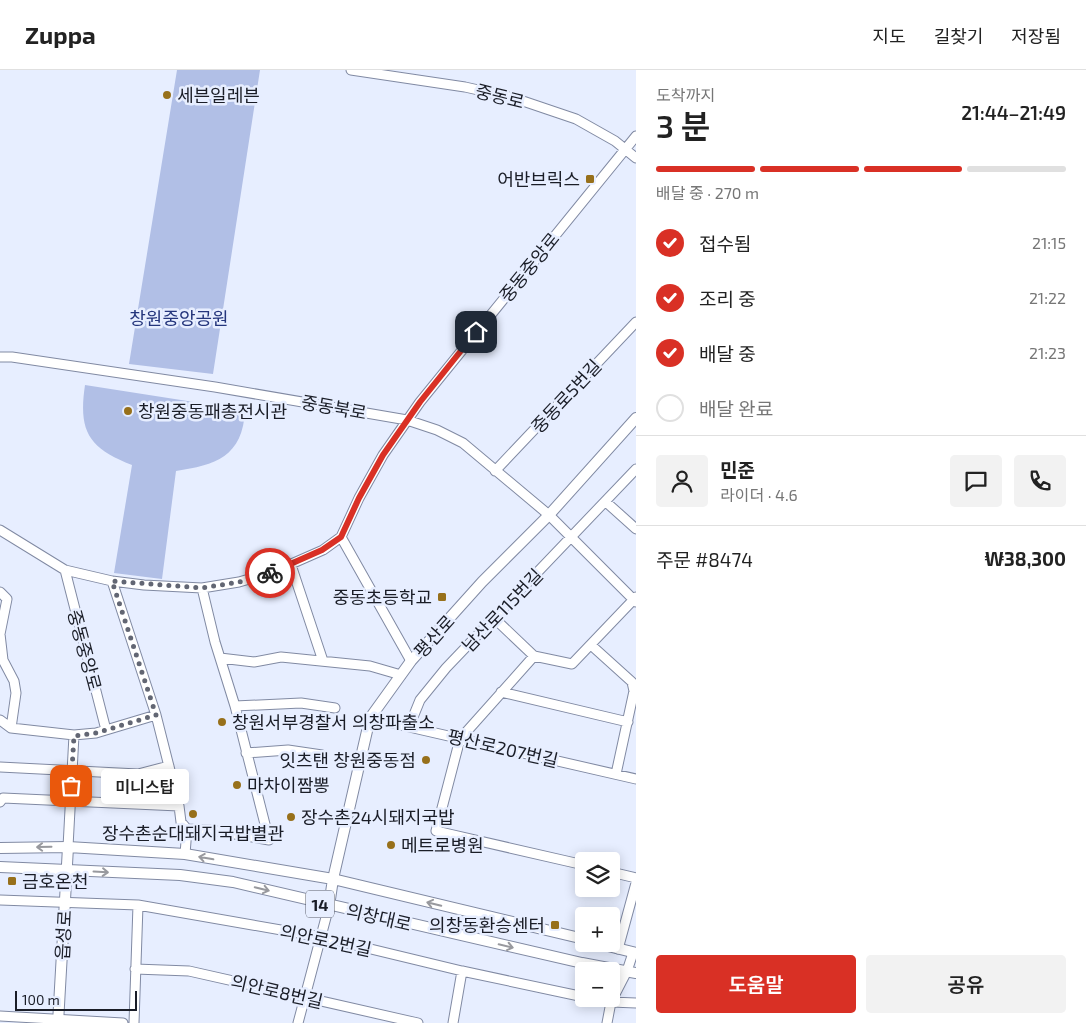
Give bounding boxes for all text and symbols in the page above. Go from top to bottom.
text: Zuppa [25,20,96,49]
text: 지도 [873,25,906,47]
text: 길찾기 [934,25,983,47]
text: 저장됨 [1011,25,1061,47]
street label: 중동로 [473,79,527,113]
place label: 세븐일레븐 [177,84,260,106]
text: 도착까지 [656,85,715,104]
marker: 세븐일레븐 [161,89,173,101]
text: 21:44–21:49 [961,101,1066,124]
text: 3 분 [656,106,710,144]
place label: 어반브릭스 [497,168,580,190]
marker: 어반브릭스 [584,173,596,185]
text: 배달 중 · 270 m [656,183,759,202]
street label: 중동중앙로 [494,228,564,306]
icon: check [656,229,684,257]
text: 접수됨 [699,232,751,255]
text: 21:15 [1032,233,1066,252]
icon: check [656,284,684,312]
text: 조리 중 [699,287,756,310]
text: 21:22 [1029,288,1066,307]
park label: 창원중앙공원 [129,307,229,329]
pin [455,311,497,353]
icon: home [462,318,490,346]
icon: check [656,339,684,367]
text: 배달 중 [699,342,756,365]
text: 21:23 [1029,343,1066,362]
street label: 중동로5번길 [526,355,606,437]
street label: 중동북로 [299,390,369,424]
text: 배달 완료 [699,397,773,420]
place label: 창원중동패총전시관 [138,400,287,422]
marker: 창원중동패총전시관 [122,405,134,417]
button: person [656,455,708,507]
button: chat [950,455,1002,507]
button: phone [1014,455,1066,507]
text: 민준 [720,458,755,481]
text: 라이더 · 4.6 [720,485,798,504]
text: ₩38,300 [984,547,1066,570]
courier [245,548,295,598]
text: 주문 #8474 [656,548,753,571]
icon: bike [256,559,284,587]
street label: 남산로115번길 [457,564,547,656]
place label: 중동초등학교 [333,586,432,608]
marker: 중동초등학교 [436,591,448,603]
street label: 중동중앙로 [64,607,106,693]
street label: 평산로 [409,610,459,662]
place label: 창원서부경찰서 의창파출소 [232,711,435,733]
marker: 창원서부경찰서 의창파출소 [216,716,228,728]
street label: 평산로207번길 [445,725,561,771]
place label: 잇츠탠 창원중동점 [280,749,416,771]
marker: 잇츠탠 창원중동점 [420,754,432,766]
pin [50,765,92,807]
callout: 미니스탑 [101,768,188,804]
icon: bag [57,772,85,800]
place label: 마차이짬뽕 [247,774,330,796]
text: 미니스탑 [116,777,174,796]
marker: 마차이짬뽕 [231,779,243,791]
place label: 장수촌24시돼지국밥 [301,806,455,828]
marker: 장수촌순대돼지국밥별관 [187,808,199,820]
marker: 장수촌24시돼지국밥 [285,811,297,823]
place label: 장수촌순대돼지국밥별관 [102,822,285,844]
place label: 메트로병원 [401,834,484,856]
marker: 메트로병원 [385,839,397,851]
one-way arrow [37,842,53,852]
one-way arrow [199,852,215,862]
map controls [575,852,620,1007]
button: layers [575,852,620,897]
one-way arrow [93,867,109,876]
place label: 금호온천 [22,870,88,892]
marker: 금호온천 [6,875,18,887]
one-way arrow [254,885,270,895]
road number: 14 [306,891,334,918]
street label: 의창대로 [344,899,414,935]
one-way arrow [427,899,443,908]
button: + [575,907,620,952]
street label: 읍성로 [51,910,75,960]
place label: 의창동환승센터 [429,914,545,936]
marker: 의창동환승센터 [549,919,561,931]
street label: 의안로2번길 [278,920,374,960]
one-way arrow [497,942,513,951]
button: 도움말 [656,955,856,1013]
button: 공유 [866,955,1066,1013]
button: − [575,962,620,1007]
street label: 의안로8번길 [229,970,325,1012]
scale bar [15,988,138,1011]
text: 100 m [22,991,60,1008]

